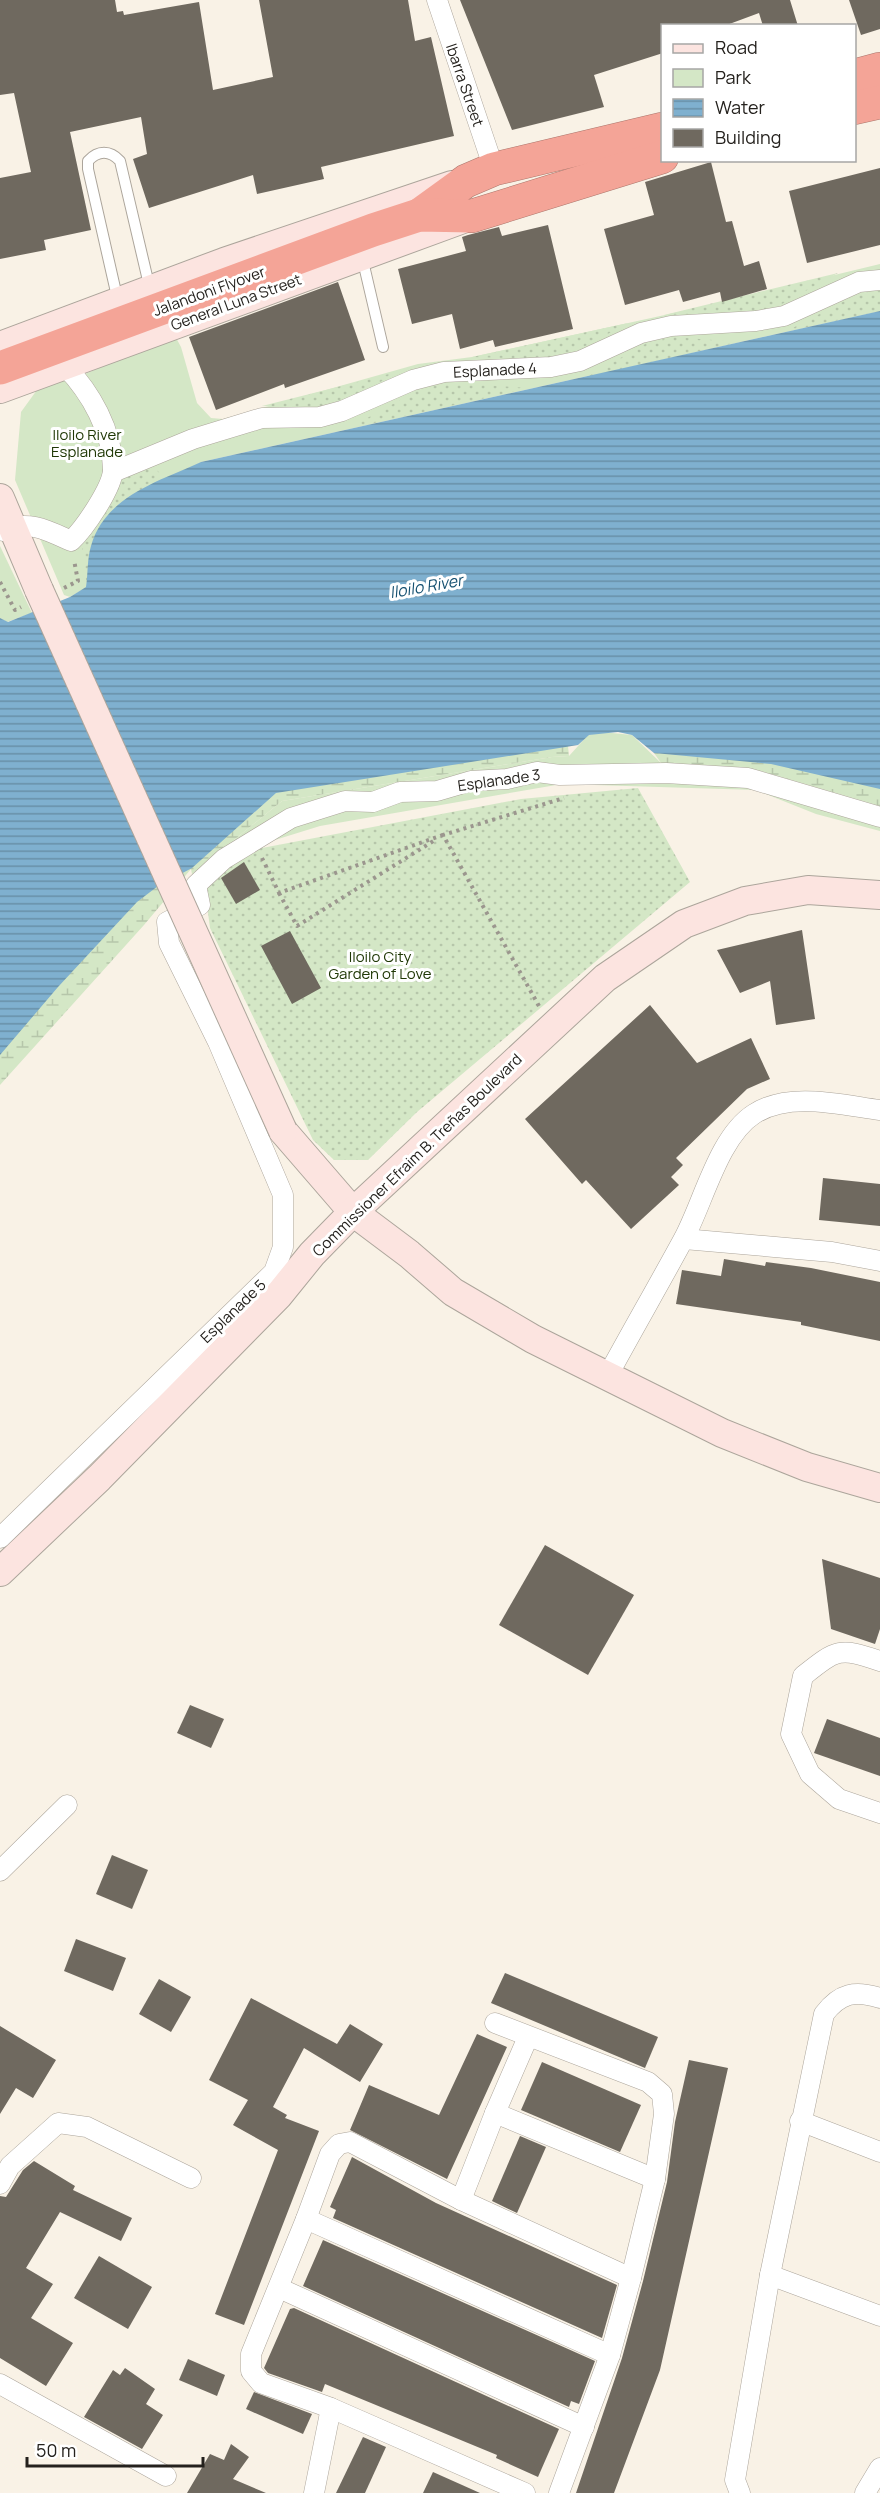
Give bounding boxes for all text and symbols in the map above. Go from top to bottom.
legend [661,24,856,162]
text: Road [715,35,758,59]
street label: Ibarra Street [441,41,489,129]
text: Park [715,65,752,89]
text: Water [715,95,765,119]
text: Building [715,125,781,149]
street label: Jalandoni Flyover [150,261,269,321]
street label: General Luna Street [168,269,304,335]
street label: Esplanade 4 [453,357,538,383]
park label: Iloilo River Esplanade [51,424,123,462]
water label: Iloilo River [388,568,466,603]
street label: Esplanade 3 [456,764,542,796]
park label: Iloilo City Garden of Love [328,946,432,984]
street label: Commissioner Efraim B. Treñas Boulevard [308,1049,526,1261]
street label: Esplanade 5 [196,1274,270,1348]
scale bar [27,2430,202,2468]
text: 50 m [36,2438,76,2462]

